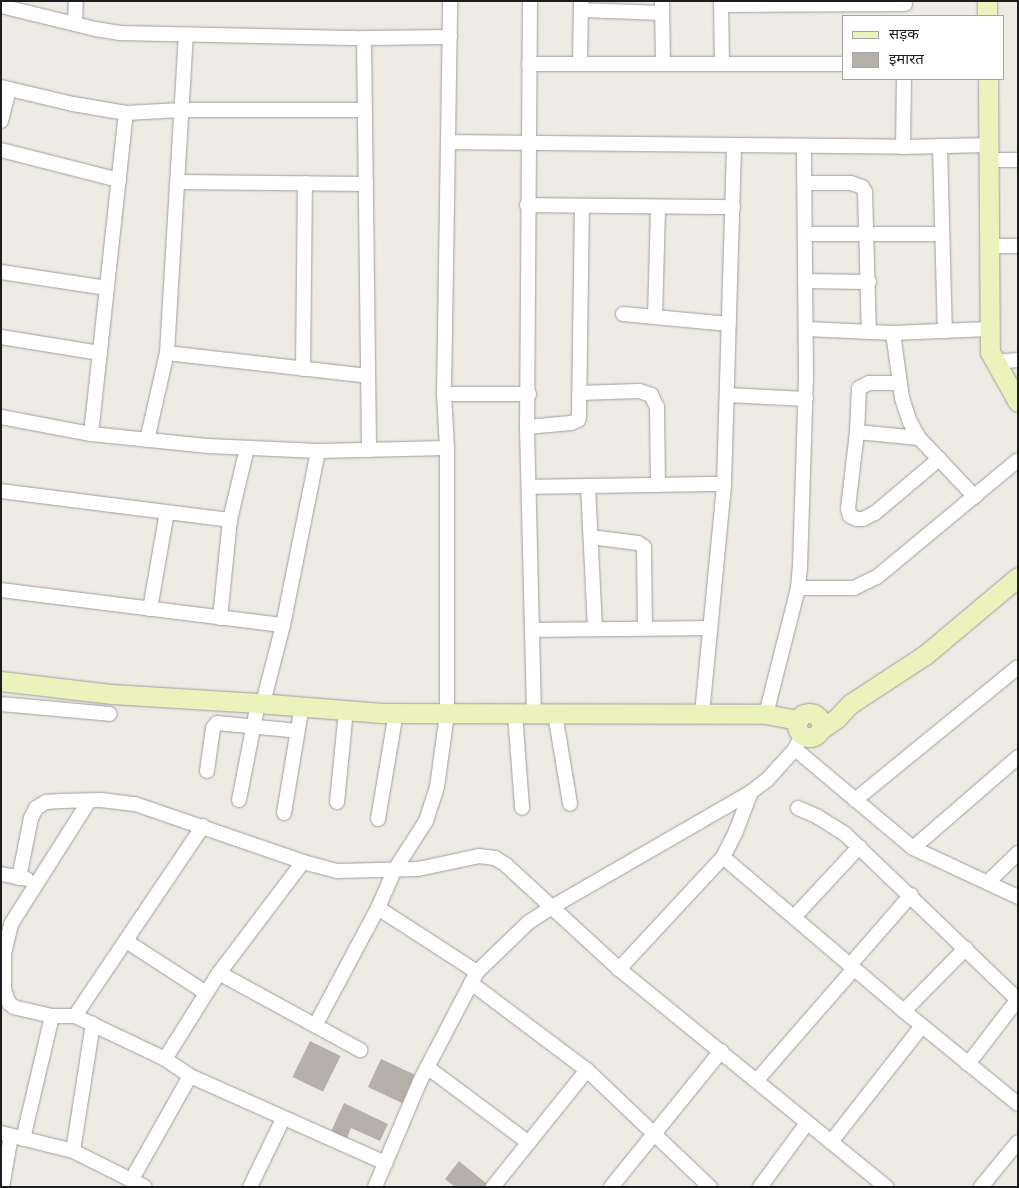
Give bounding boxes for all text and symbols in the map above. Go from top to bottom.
legend [842,15,1004,80]
text: सड़क [889,25,919,43]
text: इमारत [889,50,924,68]

